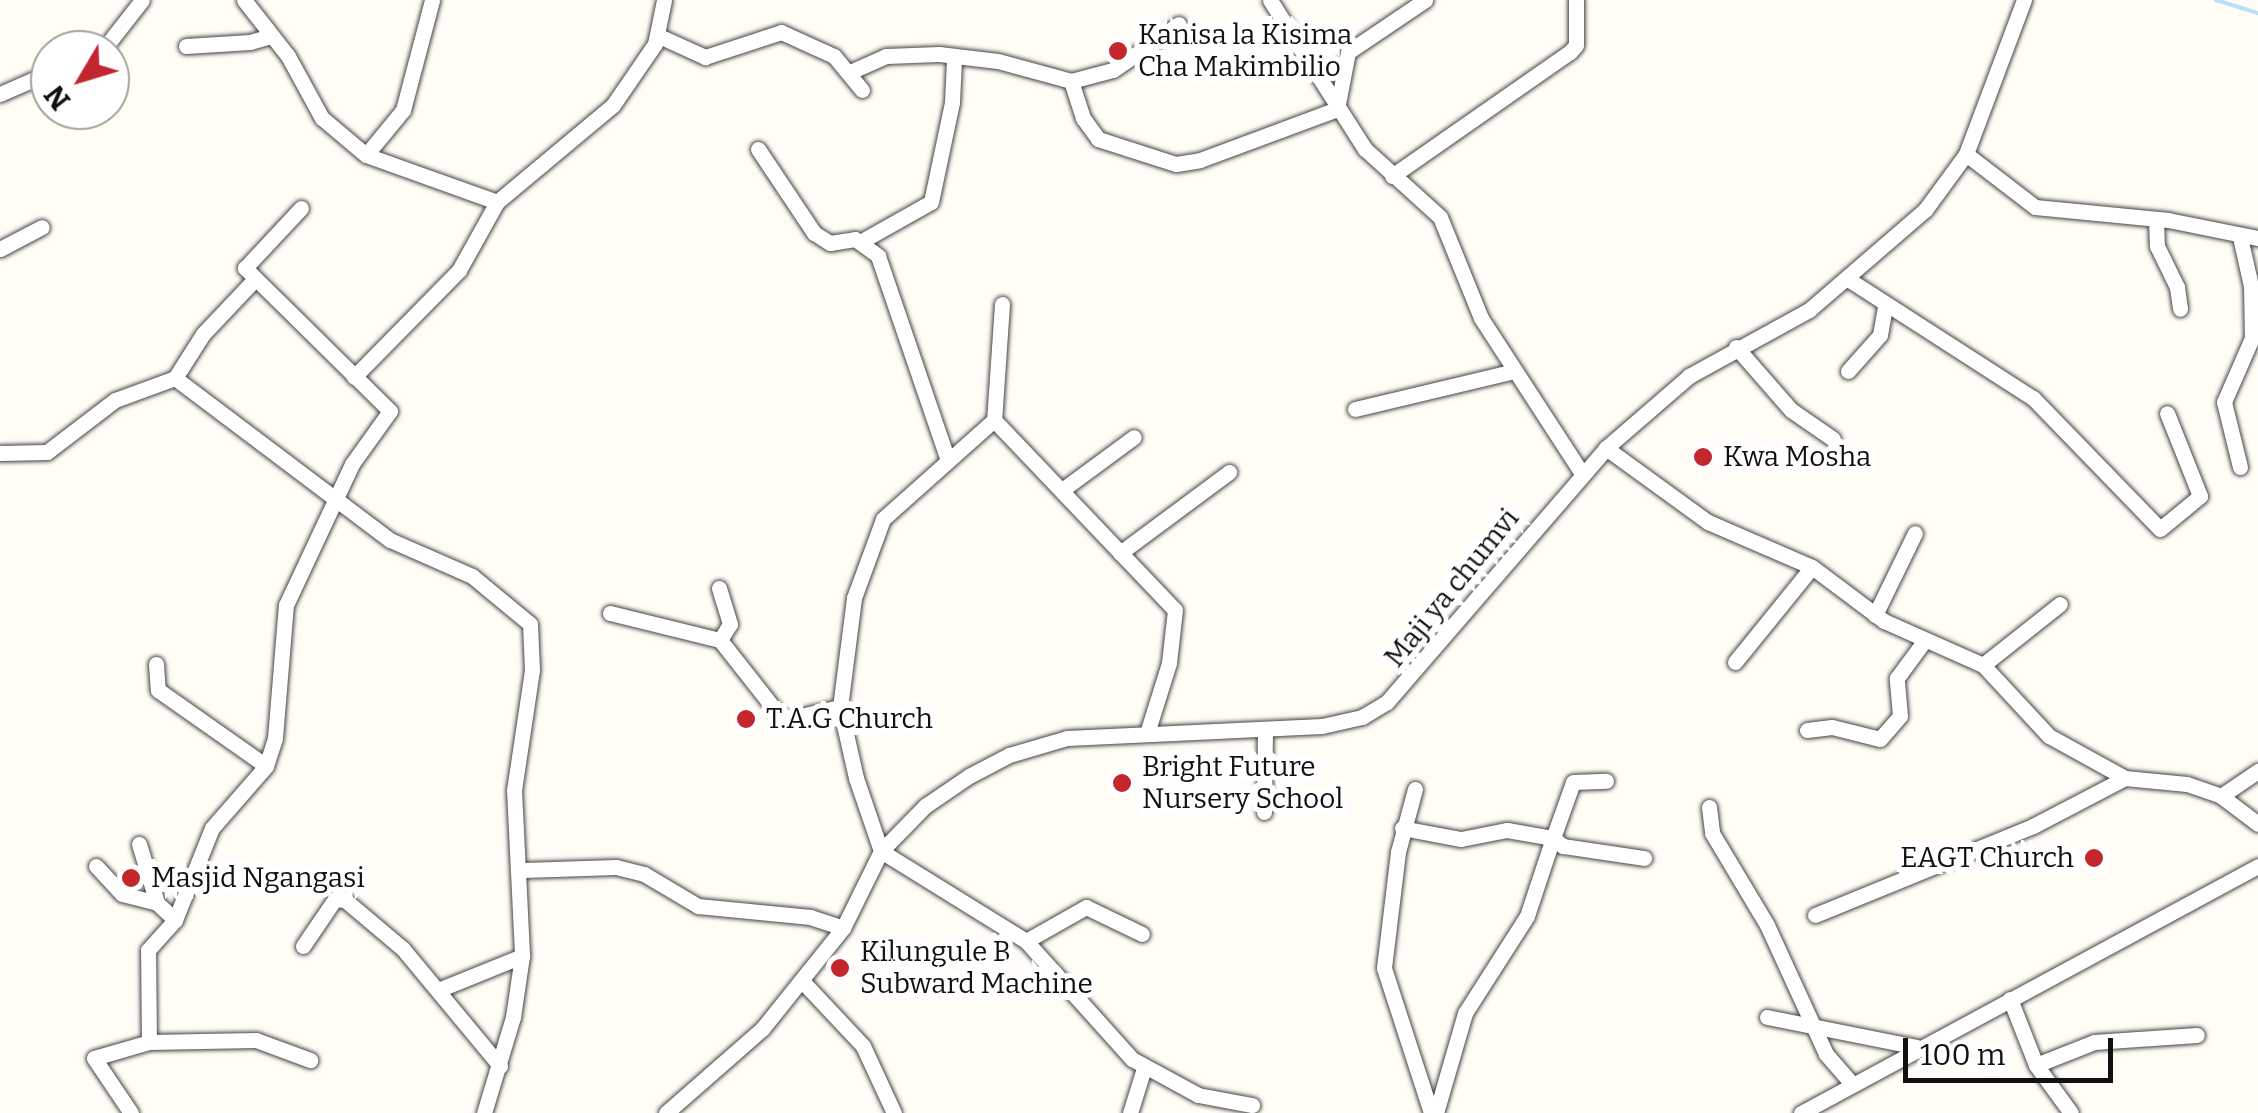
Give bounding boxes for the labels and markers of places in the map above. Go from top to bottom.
place label: Kanisa la Kisima Cha Makimbilio [1138,18,1352,84]
marker: Kanisa la Kisima Cha Makimbilio [1107,40,1129,62]
place label: Kwa Mosha [1723,440,1871,474]
marker: Kwa Mosha [1692,446,1714,468]
place label: T.A.G Church [766,702,933,736]
marker: T.A.G Church [735,708,757,730]
place label: Bright Future Nursery School [1142,750,1343,816]
marker: Bright Future Nursery School [1111,772,1133,794]
place label: EAGT Church [1900,841,2074,875]
marker: EAGT Church [2083,847,2105,869]
place label: Masjid Ngangasi [151,861,365,895]
marker: Masjid Ngangasi [120,867,142,889]
place label: Kilungule B Subward Machine [860,935,1093,1001]
marker: Kilungule B Subward Machine [829,957,851,979]

